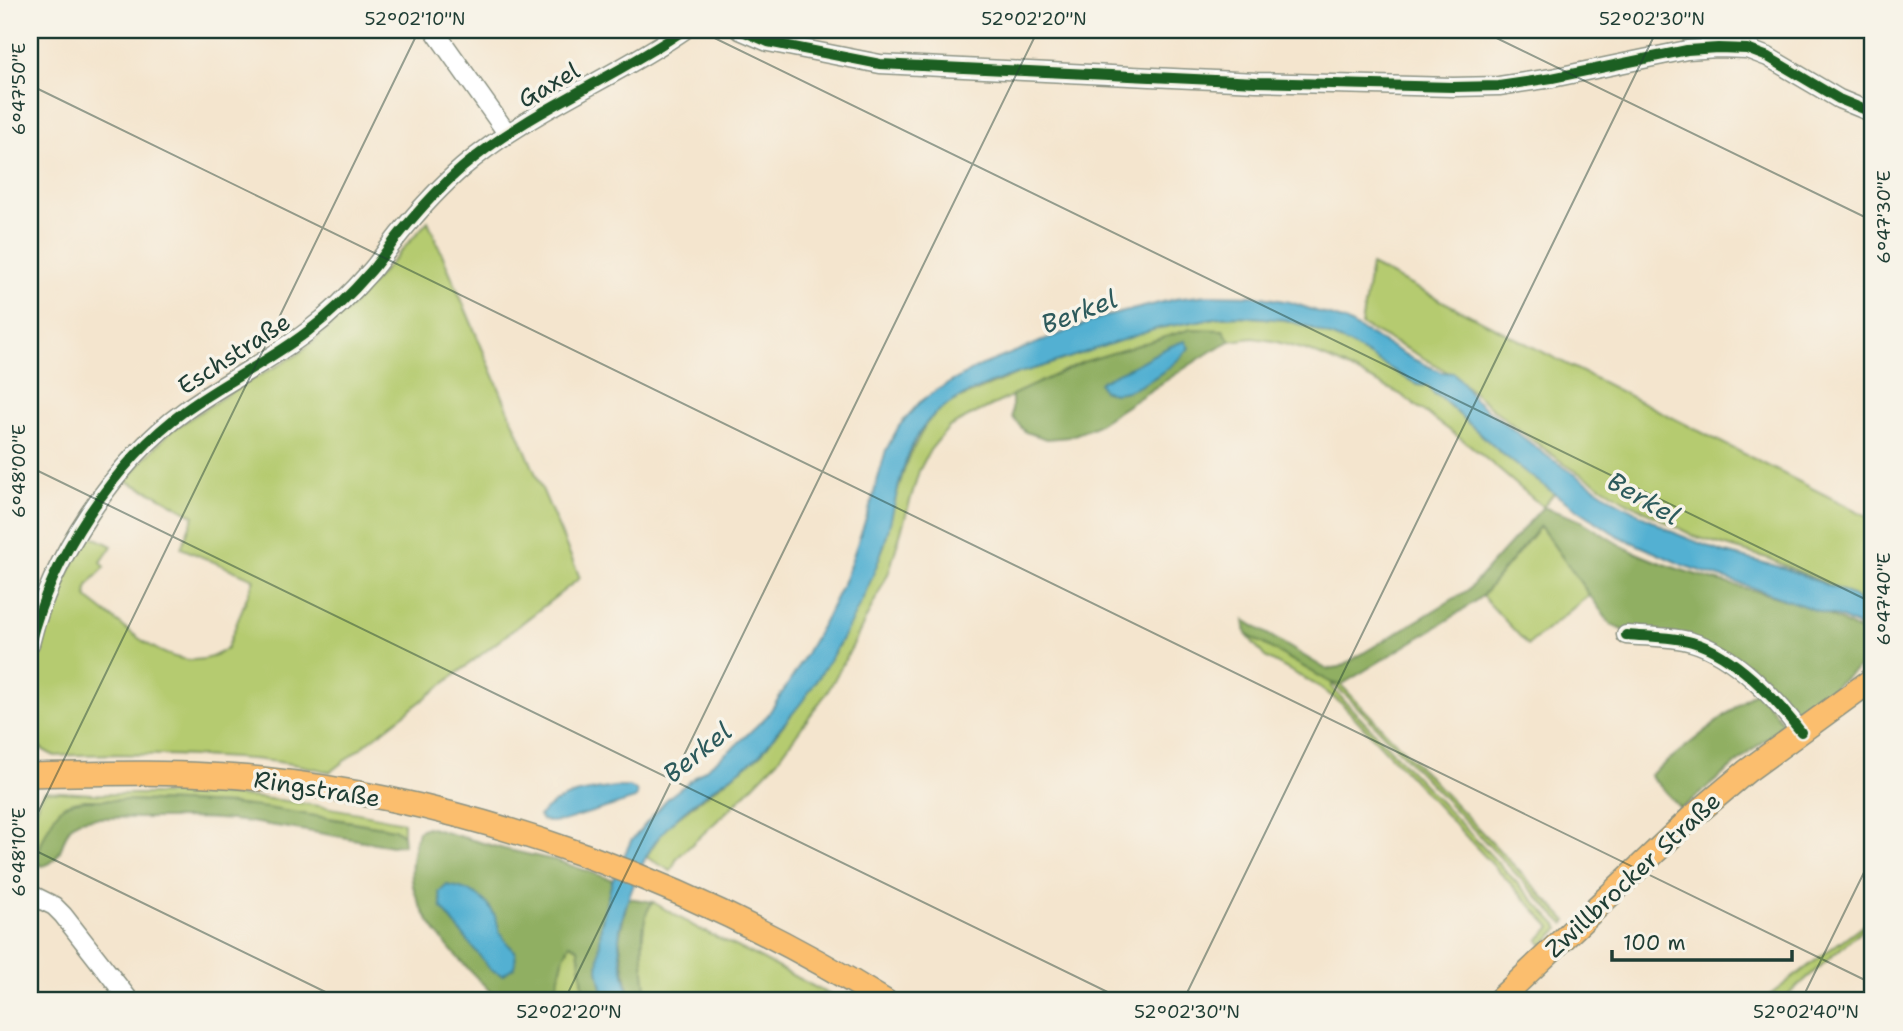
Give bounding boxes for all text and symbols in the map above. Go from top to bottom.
text: 52°02'10"N [364,7,466,31]
text: 52°02'20"N [981,7,1087,31]
text: 52°02'30"N [1599,7,1705,31]
text: 6°47'50"E [7,43,31,135]
street label: Gaxel [512,54,586,115]
text: 6°47'30"E [1872,170,1896,264]
water label: Berkel [1036,281,1122,341]
street label: Eschstraße [172,306,296,402]
text: 6°48'00"E [7,424,31,518]
water label: Berkel [1601,463,1687,533]
text: 6°47'40"E [1872,552,1896,646]
water label: Berkel [655,714,739,790]
street label: Ringstraße [252,763,382,815]
street label: Zwillbrocker Straße [1538,785,1728,965]
text: 6°48'10"E [7,807,31,897]
scale bar [1612,919,1793,963]
text: 100 m [1623,929,1686,957]
text: 52°02'20"N [516,1000,622,1024]
text: 52°02'30"N [1134,1000,1240,1024]
text: 52°02'40"N [1753,1000,1859,1024]

